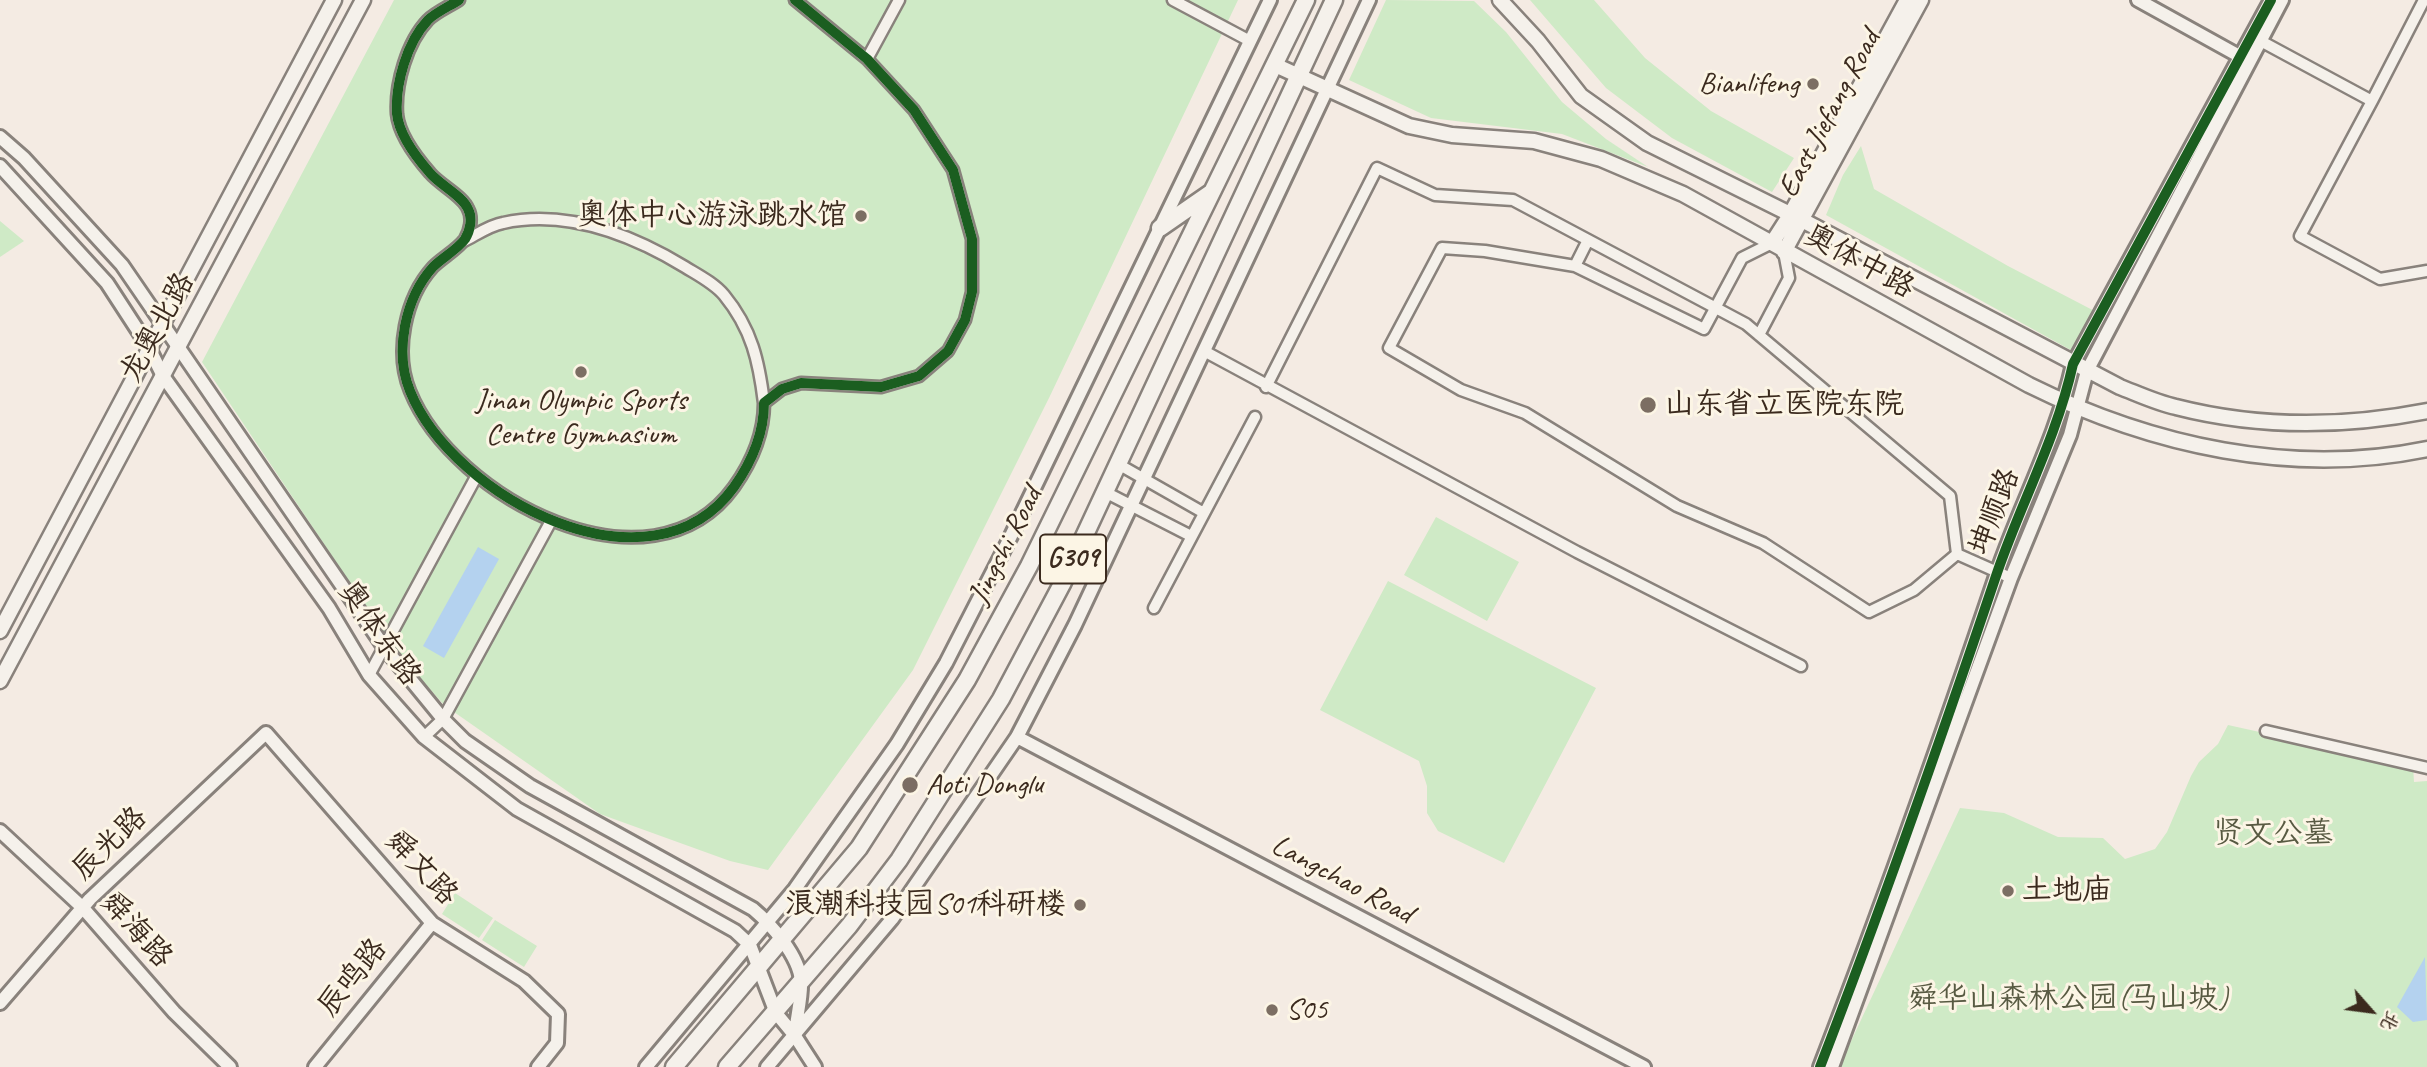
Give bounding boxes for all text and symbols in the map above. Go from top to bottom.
street label: East Jiefang Road [1771,24,1889,204]
place label: Bianlifeng [1699,66,1799,102]
marker: Bianlifeng [1805,76,1821,92]
place label: 奥体中心游泳跳水馆 [577,198,847,234]
marker: 奥体中心游泳跳水馆 [853,208,869,224]
street label: 奥体中路 [1798,217,1920,307]
street label: 龙奥北路 [113,267,203,389]
marker: Jinan Olympic Sports Centre Gymnasium [573,364,589,380]
place label: Jinan Olympic Sports Centre Gymnasium [475,383,687,453]
place label: 山东省立医院东院 [1664,387,1904,423]
marker: 山东省立医院东院 [1638,395,1658,415]
street label: 坤顺路 [1962,464,2028,560]
street label: Jingshi Road [961,481,1051,611]
road number: G309 [1040,534,1106,584]
street label: 奥体东路 [330,575,428,693]
place label: Aoti Donglu [926,767,1043,803]
marker: Aoti Donglu [900,775,920,795]
street label: 辰光路 [65,800,155,888]
park label: 贤文公墓 [2213,816,2333,852]
street label: 舜文路 [377,823,465,913]
street label: Langchao Road [1265,828,1419,932]
place label: 土地庙 [2022,873,2112,909]
marker: 土地庙 [2000,883,2016,899]
street label: 舜海路 [93,885,179,975]
place label: 浪潮科技园S01科研楼 [784,887,1066,923]
marker: 浪潮科技园S01科研楼 [1072,897,1088,913]
street label: 辰鸣路 [311,932,395,1024]
north arrow [2336,976,2406,1046]
park label: 舜华山森林公园(马山坡) [1908,981,2228,1017]
place label: S05 [1286,992,1328,1028]
marker: S05 [1264,1002,1280,1018]
text: 北 [2374,1007,2405,1035]

